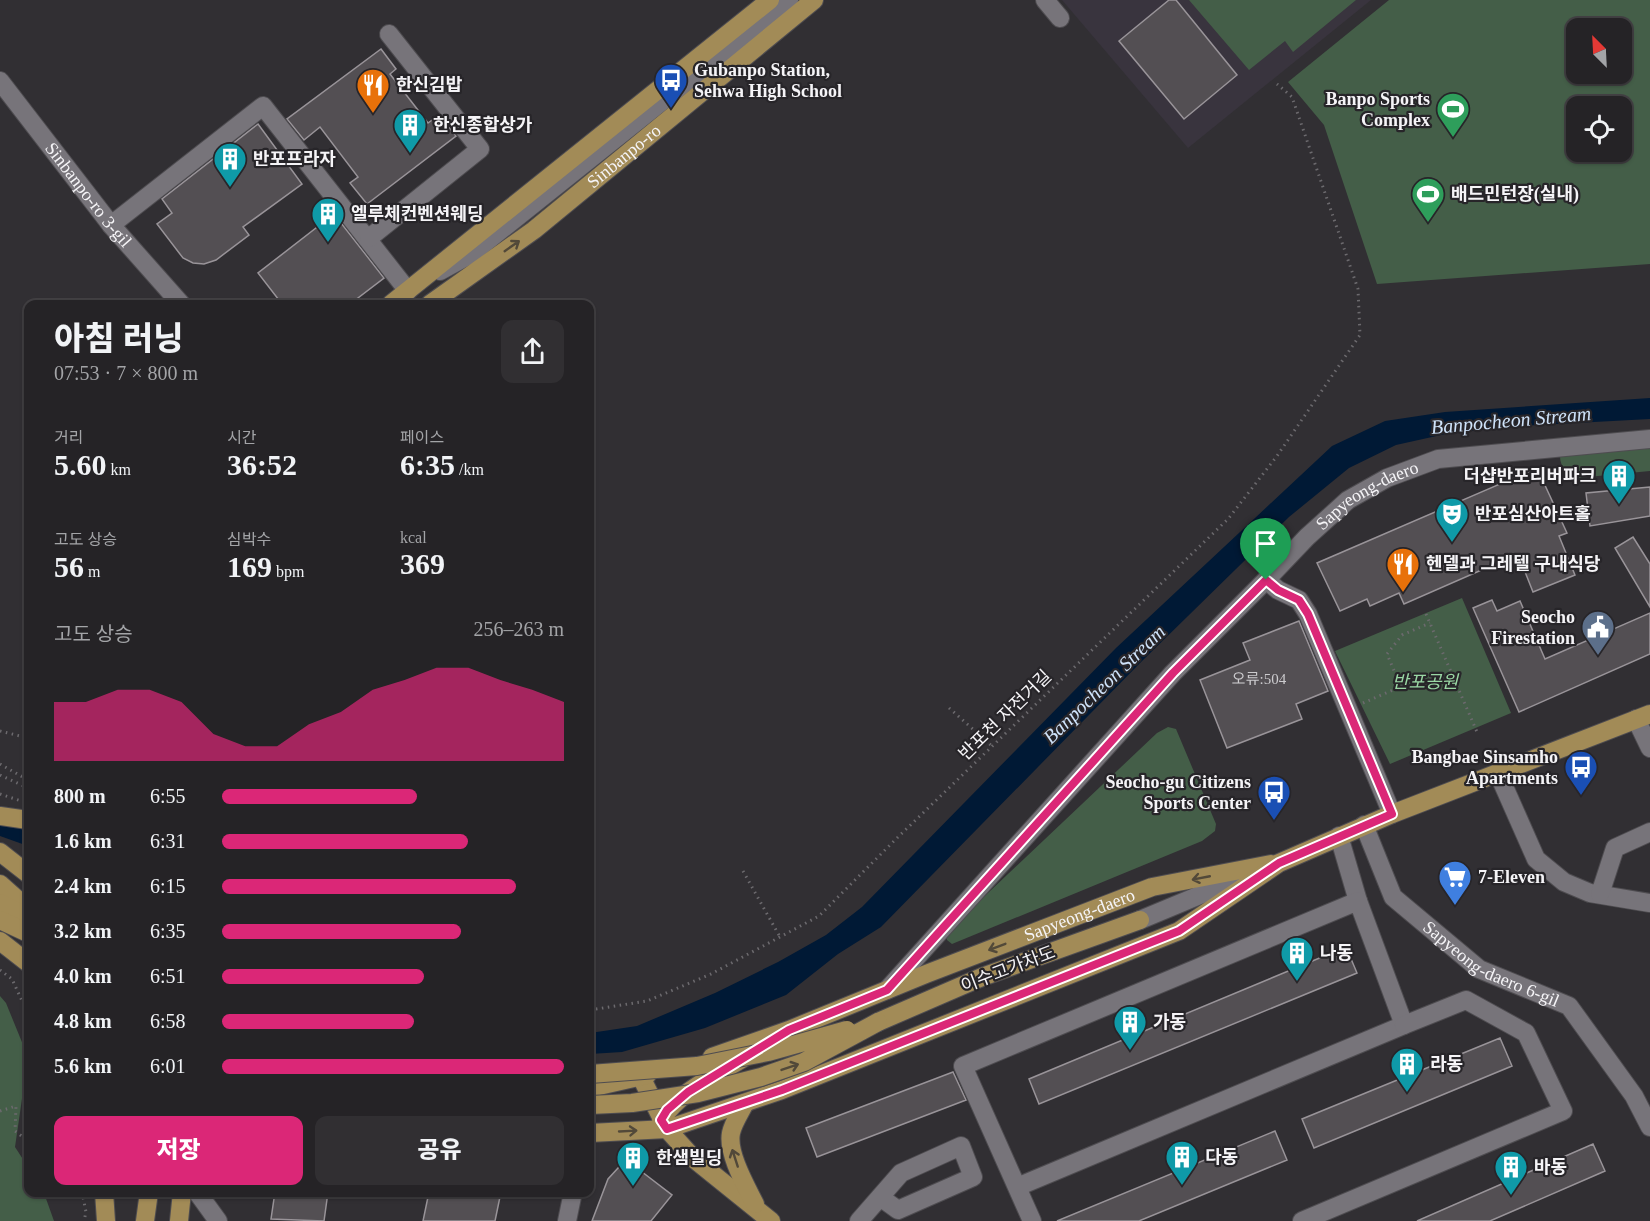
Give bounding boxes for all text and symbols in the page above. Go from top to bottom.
north arrow [1566,18,1632,84]
map controls [1566,18,1632,162]
place label: Gubanpo Station, Sehwa High School [694,60,842,101]
bus stop icon: Gubanpo Station, Sehwa High School [653,62,689,109]
restaurant icon: 한신김밥 [355,67,391,114]
place label: 한신김밥 [396,75,463,95]
place label: Banpo Sports Complex [1325,89,1430,130]
sports icon: Banpo Sports Complex [1435,91,1471,138]
button: locate [1566,96,1632,162]
building icon: 한신종합상가 [392,107,428,154]
place label: 한신종합상가 [433,115,533,135]
street label: Sinbanpo-ro [583,120,665,192]
street label: Sinbanpo-ro 3-gil [41,138,136,251]
building icon: 반포프라자 [212,141,248,188]
place label: 반포프라자 [253,149,336,169]
sports icon: 배드민턴장(실내) [1410,176,1446,223]
place label: 배드민턴장(실내) [1451,184,1579,205]
building icon: 엘루체컨벤션웨딩 [310,196,346,243]
place label: 엘루체컨벤션웨딩 [351,204,483,224]
one-way arrow [503,240,519,252]
button: share [501,320,564,383]
text: 아침 러닝 [54,321,184,357]
text: 07:53 · 7 × 800 m [54,362,198,384]
water label: Banpocheon Stream [1430,402,1592,439]
text: 거리 [54,429,83,446]
text: 시간 [227,429,256,446]
text: 페이스 [400,429,444,446]
text: 5.60 [54,448,107,481]
text: 36:52 [227,448,297,481]
text: 6:35 [400,448,455,481]
street label: Sapyeong-daero [1312,457,1421,534]
building icon: 더샵반포리버파크 [1601,458,1637,505]
text: km [107,461,131,478]
text: /km [455,461,484,478]
place label: 더샵반포리버파크 [1464,466,1596,486]
theatre icon: 반포심산아트홀 [1434,496,1470,543]
place label: 반포심산아트홀 [1475,504,1591,524]
pin [1240,518,1291,580]
icon: arrive [1249,527,1282,560]
text: kcal [400,529,427,546]
text: 고도 상승 [54,531,117,548]
text: 심박수 [227,531,271,548]
restaurant icon: 헨델과 그레텔 구내식당 [1385,546,1421,593]
text: 369 [400,547,445,580]
text: 56 [54,550,84,583]
text: 169 [227,550,272,583]
place label: 헨델과 그레텔 구내식당 [1426,554,1601,574]
text: m [84,563,100,580]
text: bpm [272,563,304,580]
place label: Seocho Firestation [1491,607,1575,648]
public building icon: Seocho Firestation [1580,609,1616,656]
text: 256–263 m [473,618,564,640]
water label: Banpocheon Stream [1038,620,1170,749]
text: 고도 상승 [54,623,133,645]
street label: 반포천 자전거길 [955,666,1055,764]
house number: 오류:504 [1232,671,1287,687]
park label: 반포공원 [1392,672,1460,692]
place label: Bangbae Sinsamho Apartments [1411,747,1558,788]
bus stop icon: Bangbae Sinsamho Apartments [1563,749,1599,796]
place label: Seocho-gu Citizens Sports Center [1106,772,1251,813]
bus stop icon: Seocho-gu Citizens Sports Center [1256,774,1292,821]
text: 800 m [54,785,106,807]
text: 6:55 [150,785,186,807]
text: 1.6 km [54,830,112,852]
text: 6:31 [150,830,186,852]
supermarket icon: 7-Eleven [1437,859,1473,906]
place label: 7-Eleven [1478,867,1545,887]
one-way arrow [1191,873,1211,884]
text: 2.4 km [54,875,112,897]
text: 6:15 [150,875,186,897]
street label: Sapyeong-daero [1021,885,1138,945]
street label: Sapyeong-daero 6-gil [1419,917,1562,1011]
text: 3.2 km [54,920,112,942]
text: 6:35 [150,920,186,942]
building icon: 나동 [1279,935,1315,982]
street label: 이수고가차도 [958,942,1058,996]
one-way arrow [988,942,1007,953]
place label: 나동 [1320,943,1353,963]
text: 4.0 km [54,965,112,987]
text: 6:51 [150,965,186,987]
building icon: 가동 [1112,1004,1148,1051]
text: 4.8 km [54,1010,112,1032]
text: 6:58 [150,1010,186,1032]
place label: 가동 [1153,1012,1186,1032]
building icon: 라동 [1389,1046,1425,1093]
place label: 라동 [1430,1054,1463,1074]
text: 5.6 km [54,1055,112,1077]
text: 6:01 [150,1055,186,1077]
one-way arrow [781,1060,799,1071]
button: 저장 [54,1116,303,1185]
button: 공유 [315,1116,564,1185]
one-way arrow [618,1126,638,1137]
building icon: 다동 [1164,1139,1200,1186]
building icon: 한샘빌딩 [615,1140,651,1187]
place label: 다동 [1205,1147,1238,1167]
place label: 한샘빌딩 [656,1148,722,1168]
one-way arrow [729,1149,740,1168]
building icon: 바동 [1493,1149,1529,1196]
place label: 바동 [1534,1157,1567,1177]

